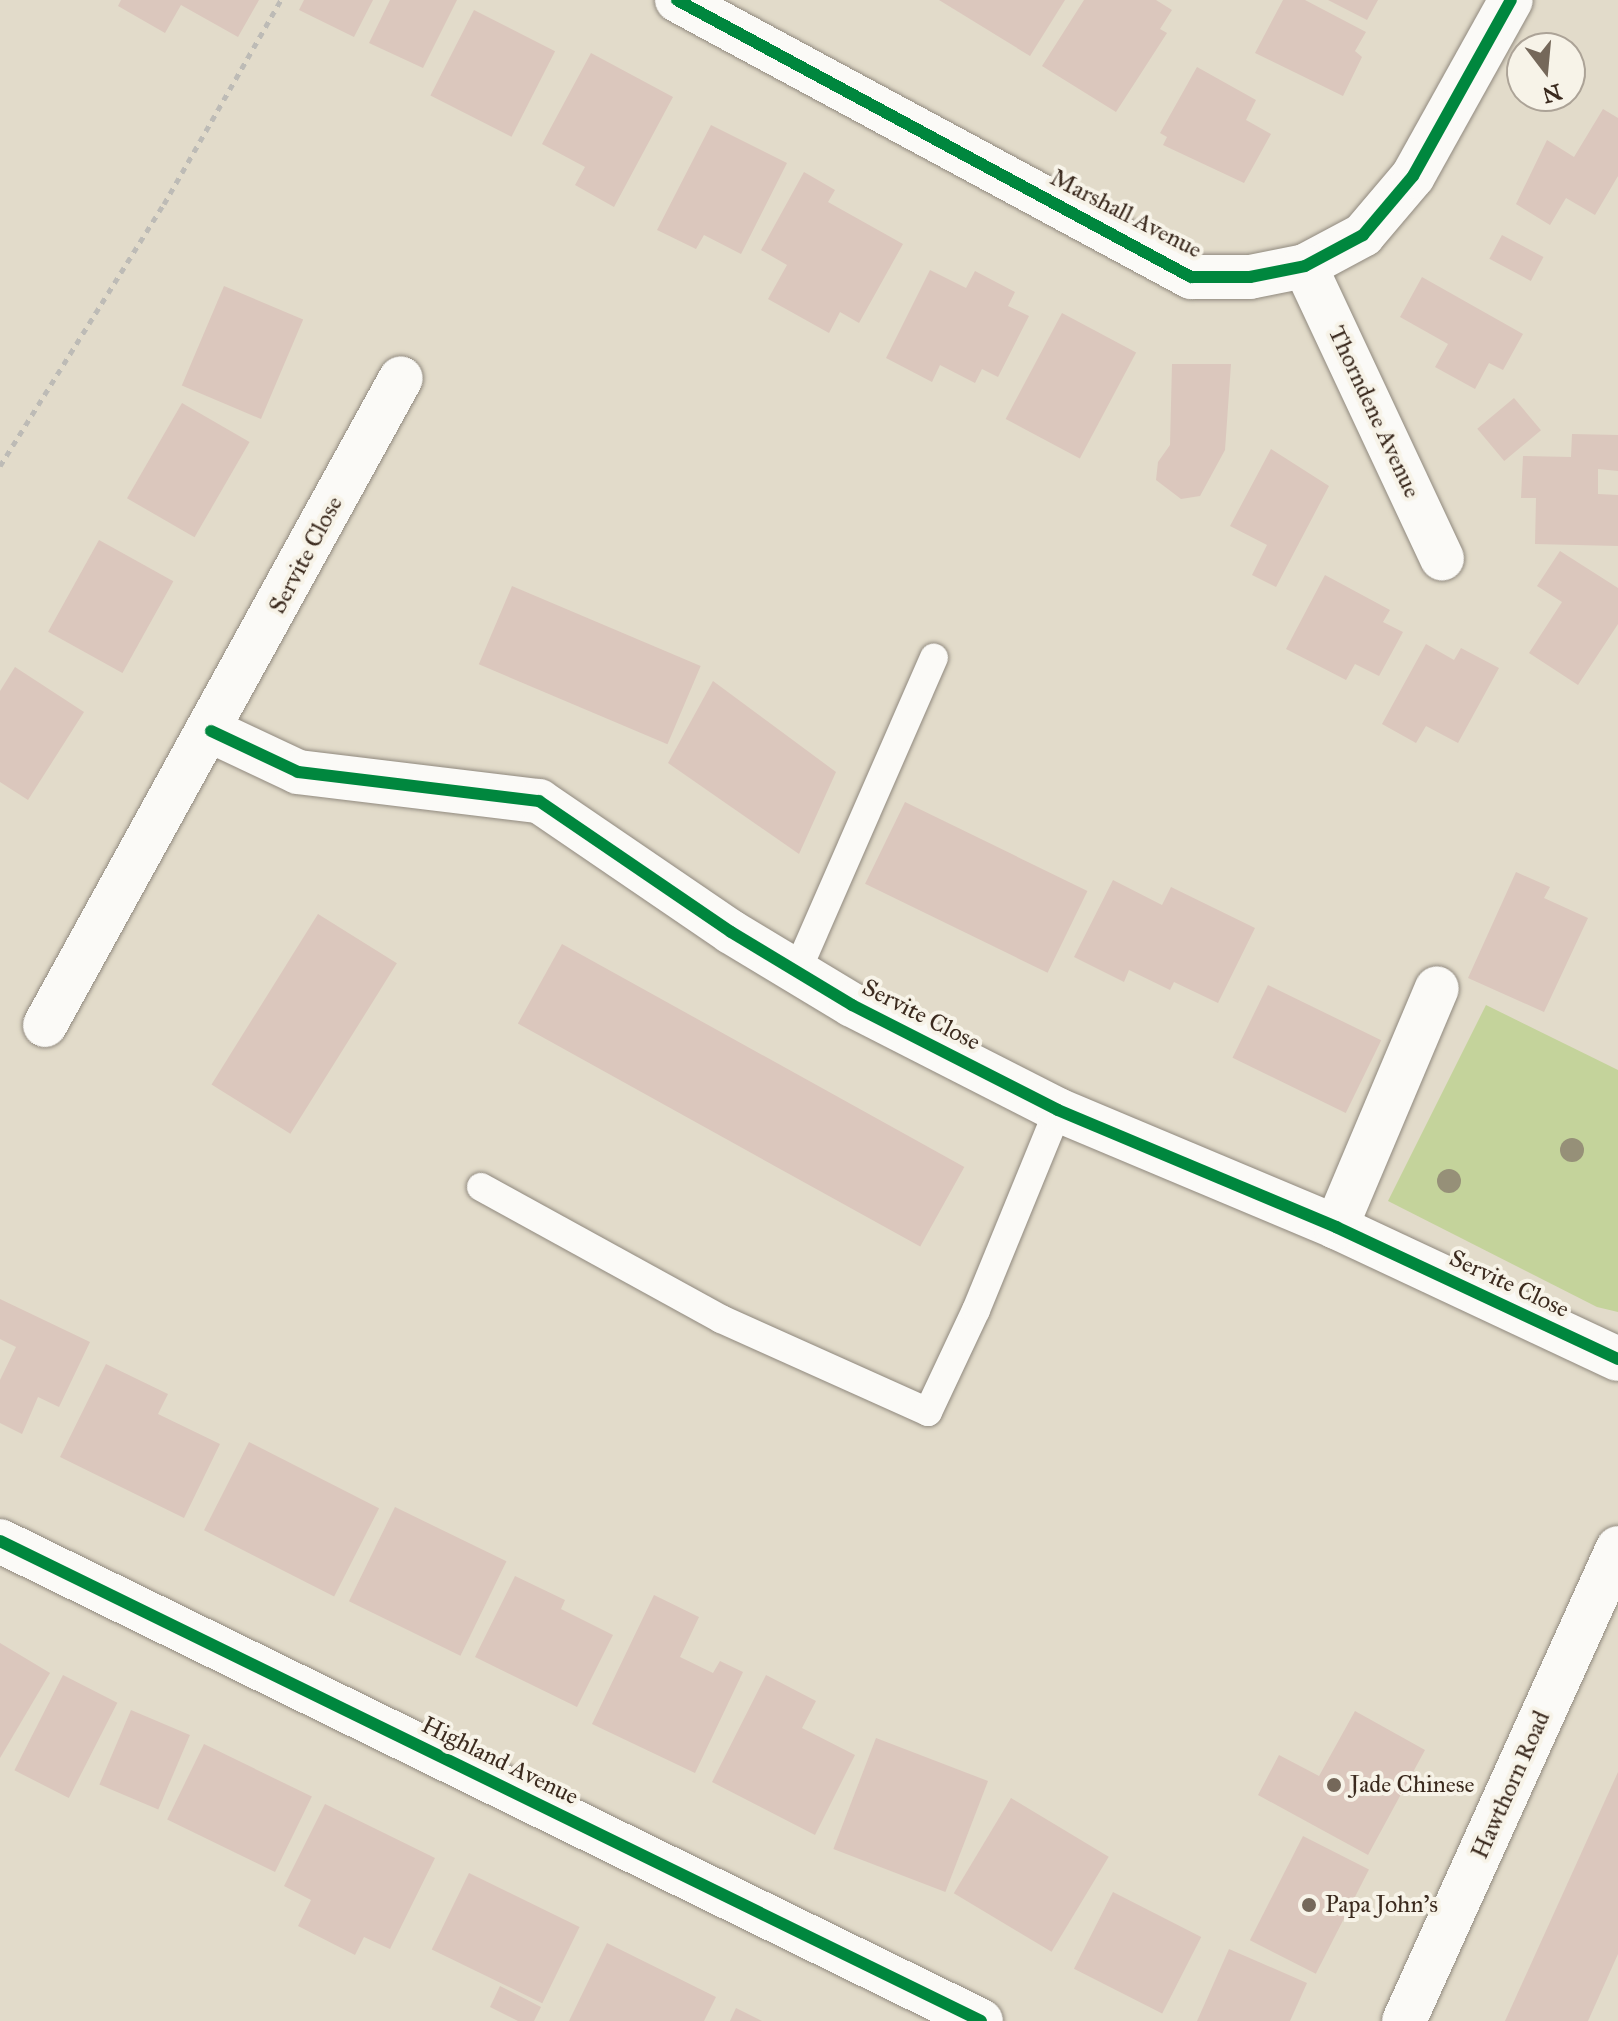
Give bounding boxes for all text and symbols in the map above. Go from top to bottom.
north arrow [1506,32,1586,112]
text: N [1540,78,1565,109]
street label: Marshall Avenue [1045,163,1207,265]
street label: Thorndene Avenue [1322,322,1426,502]
street label: Servite Close [263,491,349,619]
street label: Servite Close [857,973,985,1057]
street label: Servite Close [1445,1244,1573,1324]
street label: Hawthorn Road [1466,1707,1556,1863]
street label: Highland Avenue [417,1711,583,1811]
place label: Jade Chinese [1350,1771,1474,1799]
marker: Jade Chinese [1325,1776,1343,1794]
place label: Papa John's [1325,1891,1438,1919]
marker: Papa John's [1300,1896,1318,1914]

